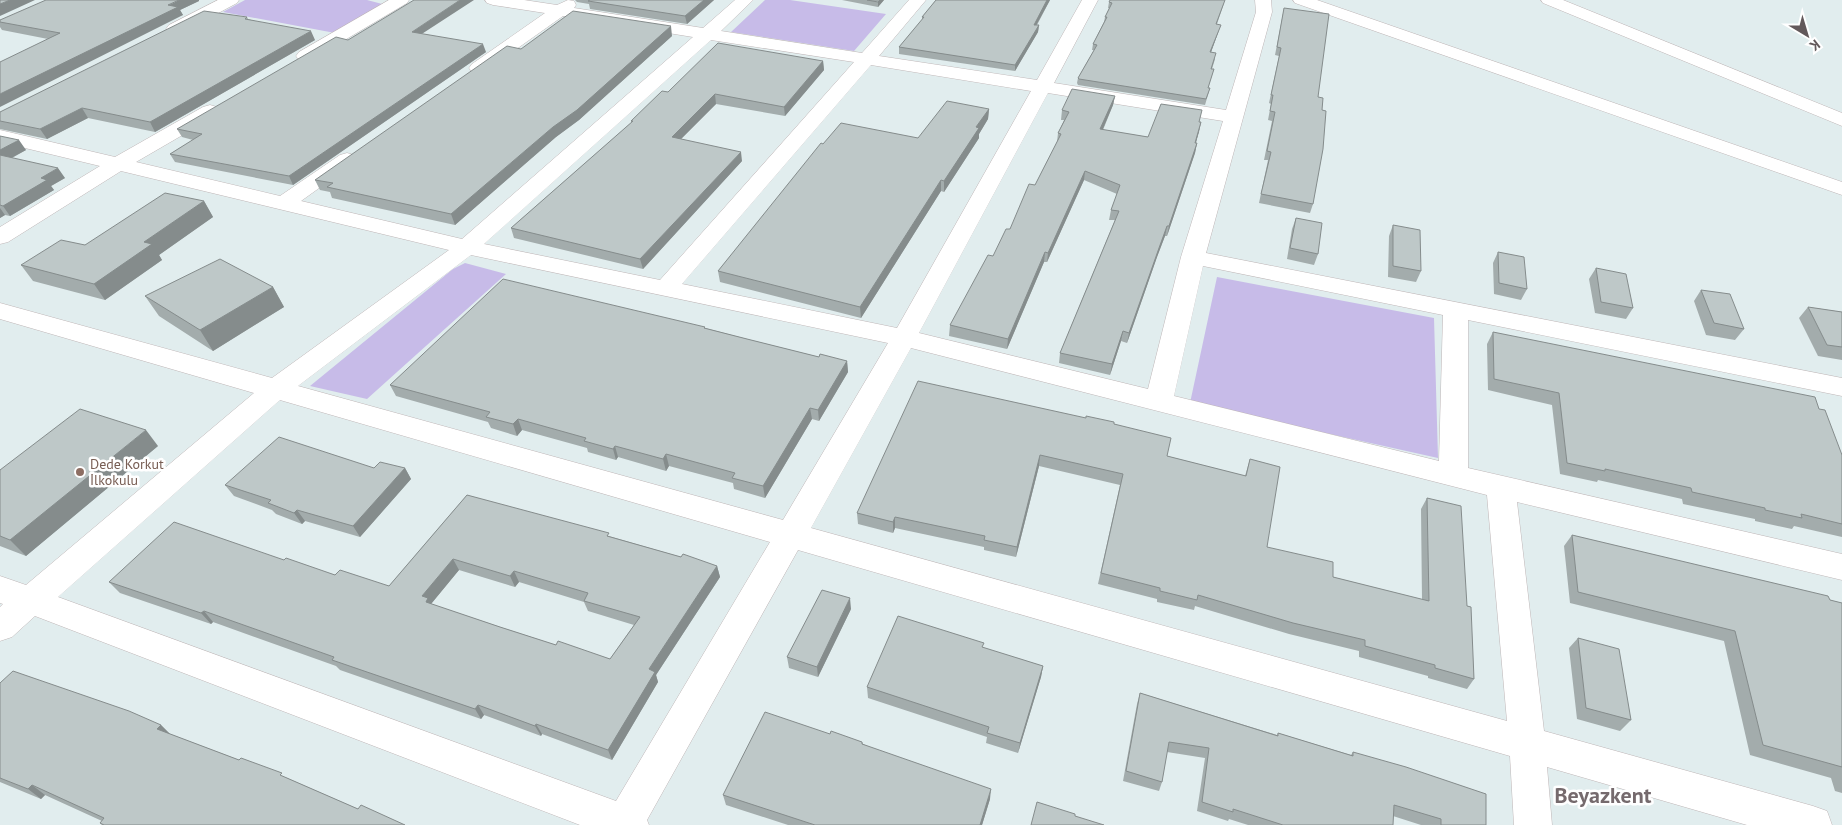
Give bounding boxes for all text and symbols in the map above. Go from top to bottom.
north arrow [1782,10,1832,60]
text: K [1806,35,1824,55]
place label: Dede Korkut İlkokulu [90,455,164,489]
marker: Dede Korkut İlkokulu [74,466,86,478]
district label: Beyazkent [1555,781,1652,809]

